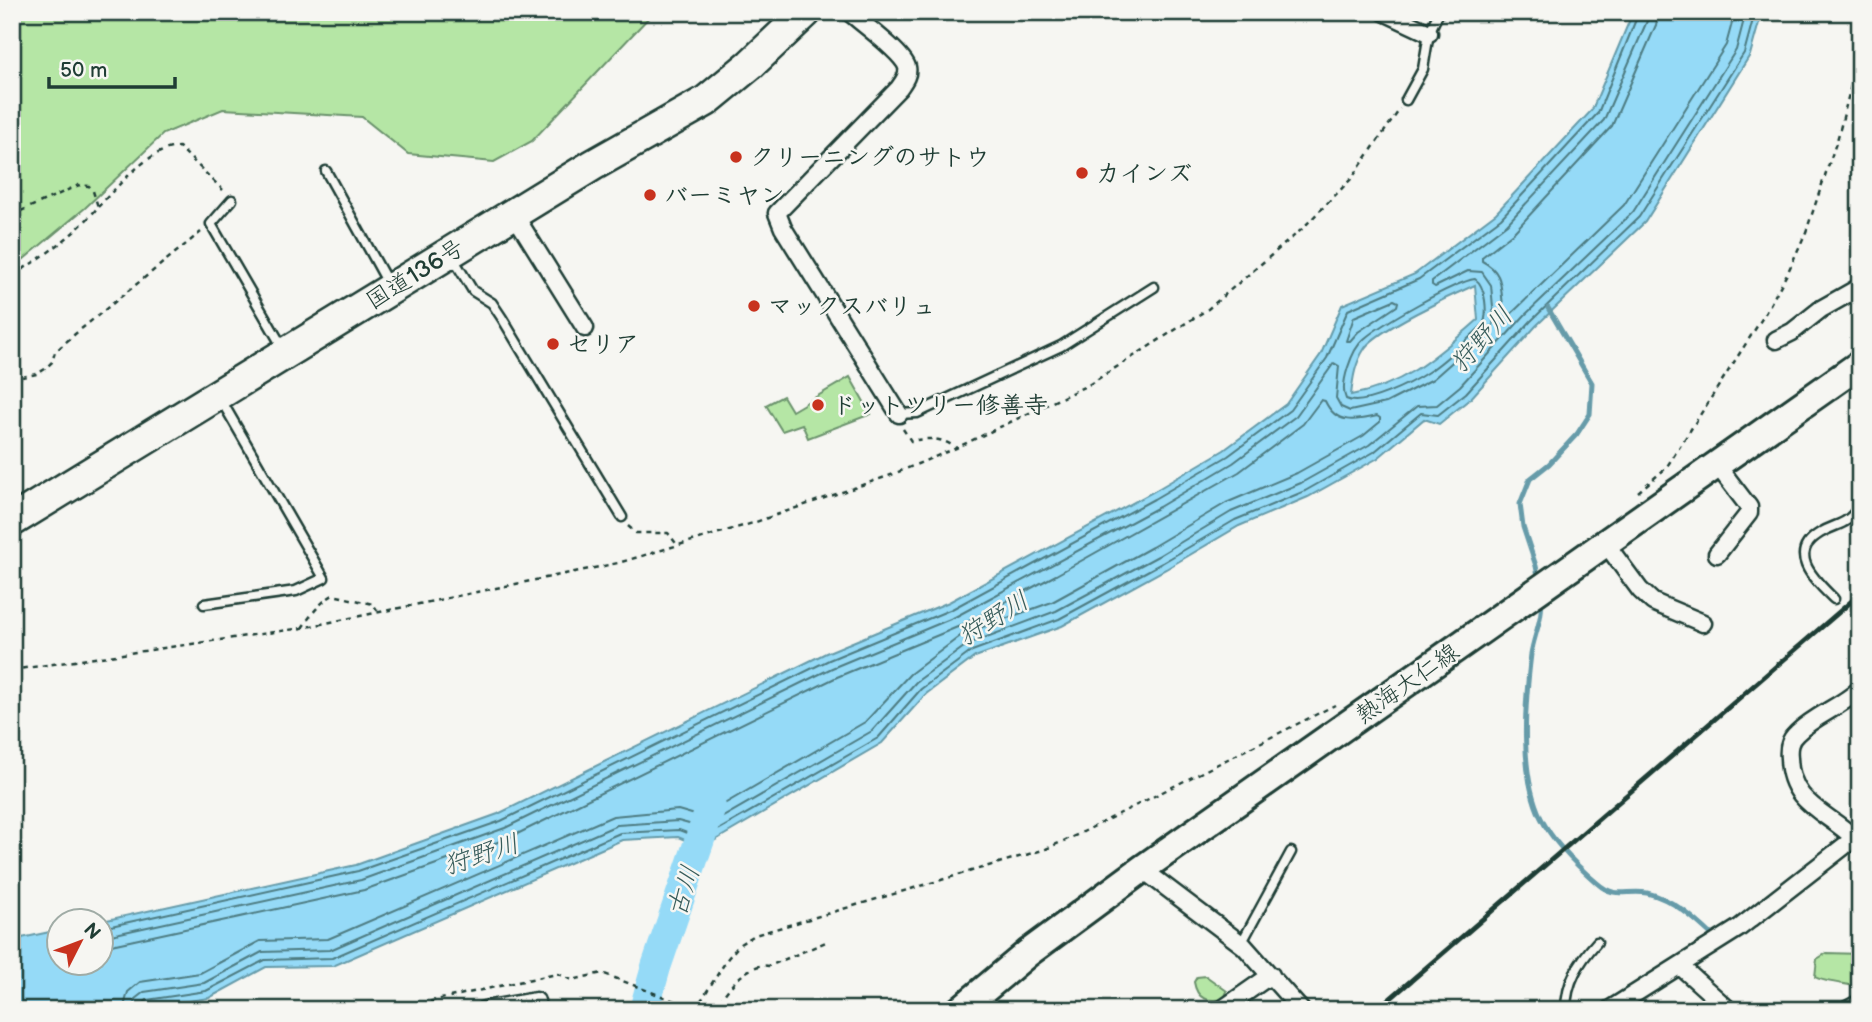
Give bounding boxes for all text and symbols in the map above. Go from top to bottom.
scale bar [49,46,175,90]
text: 50 m [60,58,107,83]
place label: クリーニングのサトウ [750,143,990,172]
marker: クリーニングのサトウ [728,149,744,165]
place label: カインズ [1096,159,1192,188]
marker: カインズ [1074,165,1090,181]
place label: バーミヤン [664,181,784,210]
marker: バーミヤン [642,187,658,203]
street label: 国道136号 [361,233,470,316]
place label: マックスバリュ [768,292,936,321]
marker: マックスバリュ [746,298,762,314]
water label: 狩野川 [1444,301,1520,379]
place label: セリア [567,330,639,359]
marker: セリア [545,336,561,352]
place label: ドットツリー修善寺 [832,391,1048,420]
marker: ドットツリー修善寺 [810,397,826,413]
water label: 狩野川 [953,585,1035,653]
street label: 熱海大仁線 [1350,637,1465,730]
water label: 狩野川 [440,829,523,882]
water label: 古川 [662,862,707,921]
north arrow [46,906,116,976]
text: N [78,919,105,945]

